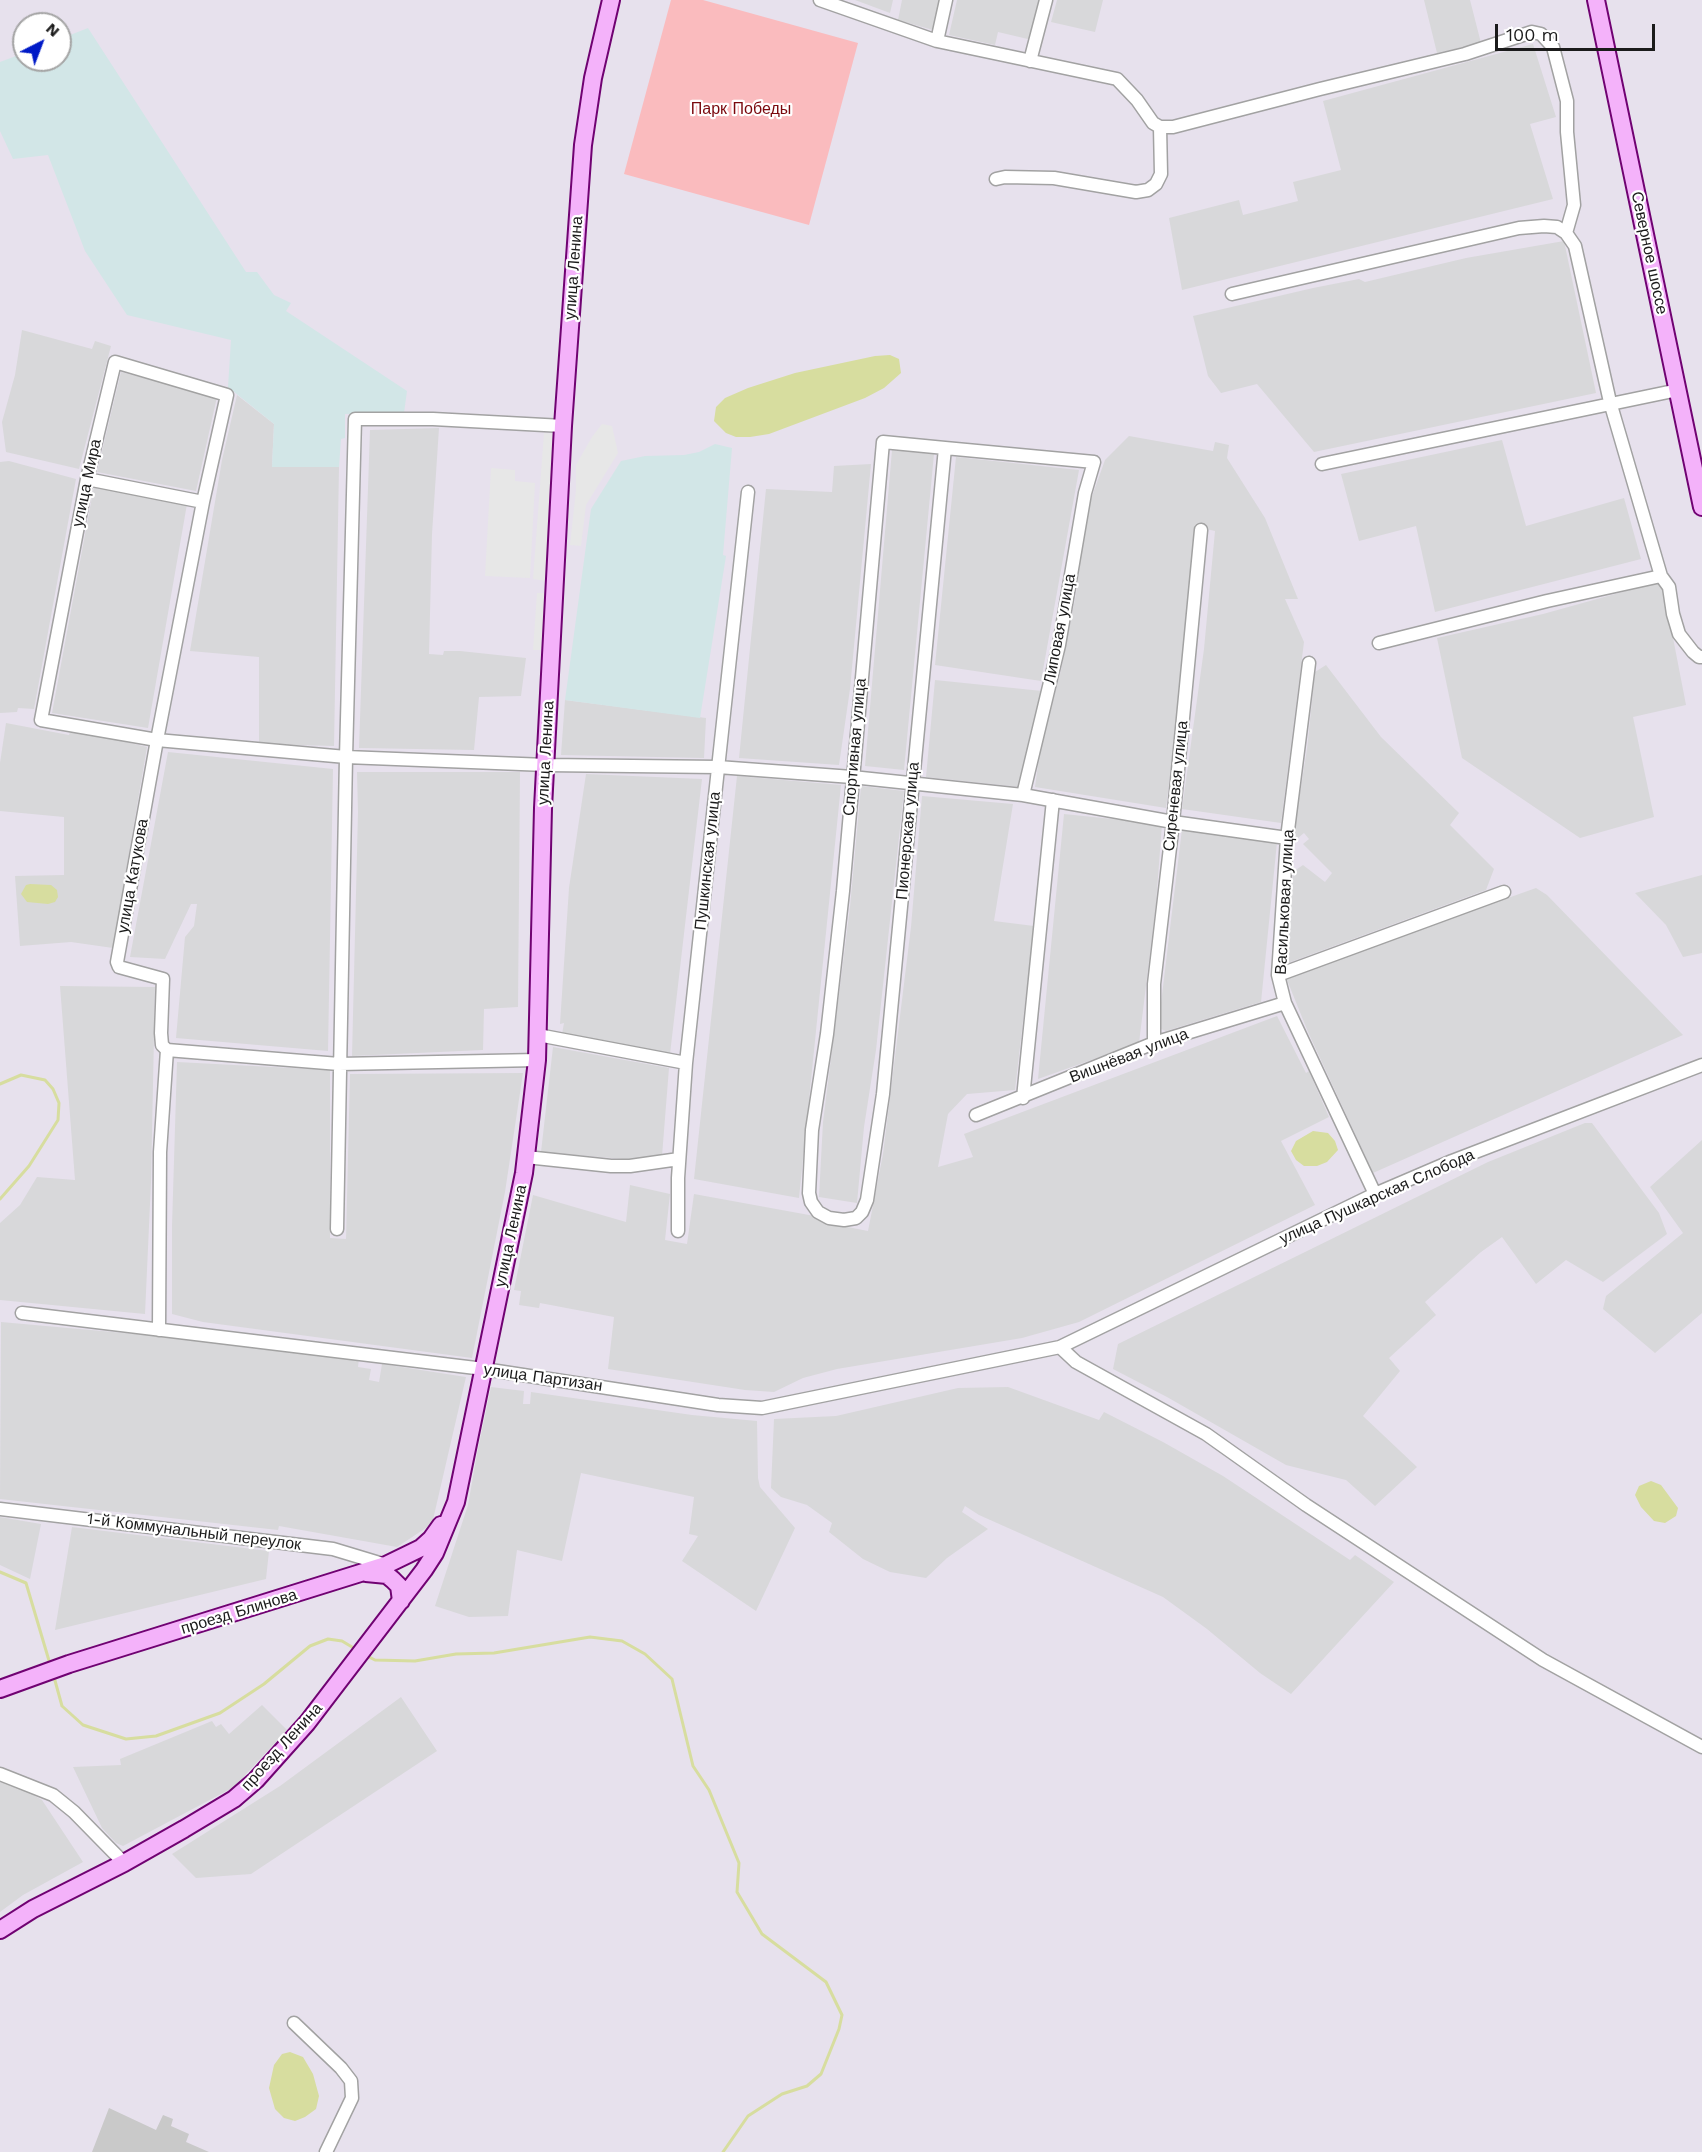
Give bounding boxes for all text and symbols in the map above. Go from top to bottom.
north arrow [12,12,72,72]
scale bar [1498,12,1658,50]
text: N [42,19,64,41]
text: 100 m [1506,24,1559,45]
park label: Парк Победы [691,99,791,119]
street label: Северное шоссе [1627,190,1671,316]
street label: улица Ленина [561,215,587,321]
street label: улица Мира [68,437,106,529]
street label: Липовая улица [1040,572,1080,686]
street label: Спортивная улица [839,677,871,817]
street label: улица Ленина [534,700,558,806]
street label: Сиреневая улица [1160,720,1192,852]
street label: Пионерская улица [892,761,924,901]
street label: Пушкинская улица [691,791,725,931]
street label: улица Катукова [113,817,153,935]
street label: Васильковая улица [1272,829,1298,975]
street label: Вишнёвая улица [1067,1025,1191,1087]
street label: улица Пушкарская Слобода [1277,1145,1477,1249]
street label: улица Ленина [491,1183,531,1289]
street label: улица Партизан [482,1360,604,1396]
street label: 1-й Коммунальный переулок [86,1509,302,1555]
street label: проезд Блинова [179,1585,299,1639]
street label: проезд Ленина [237,1699,327,1795]

